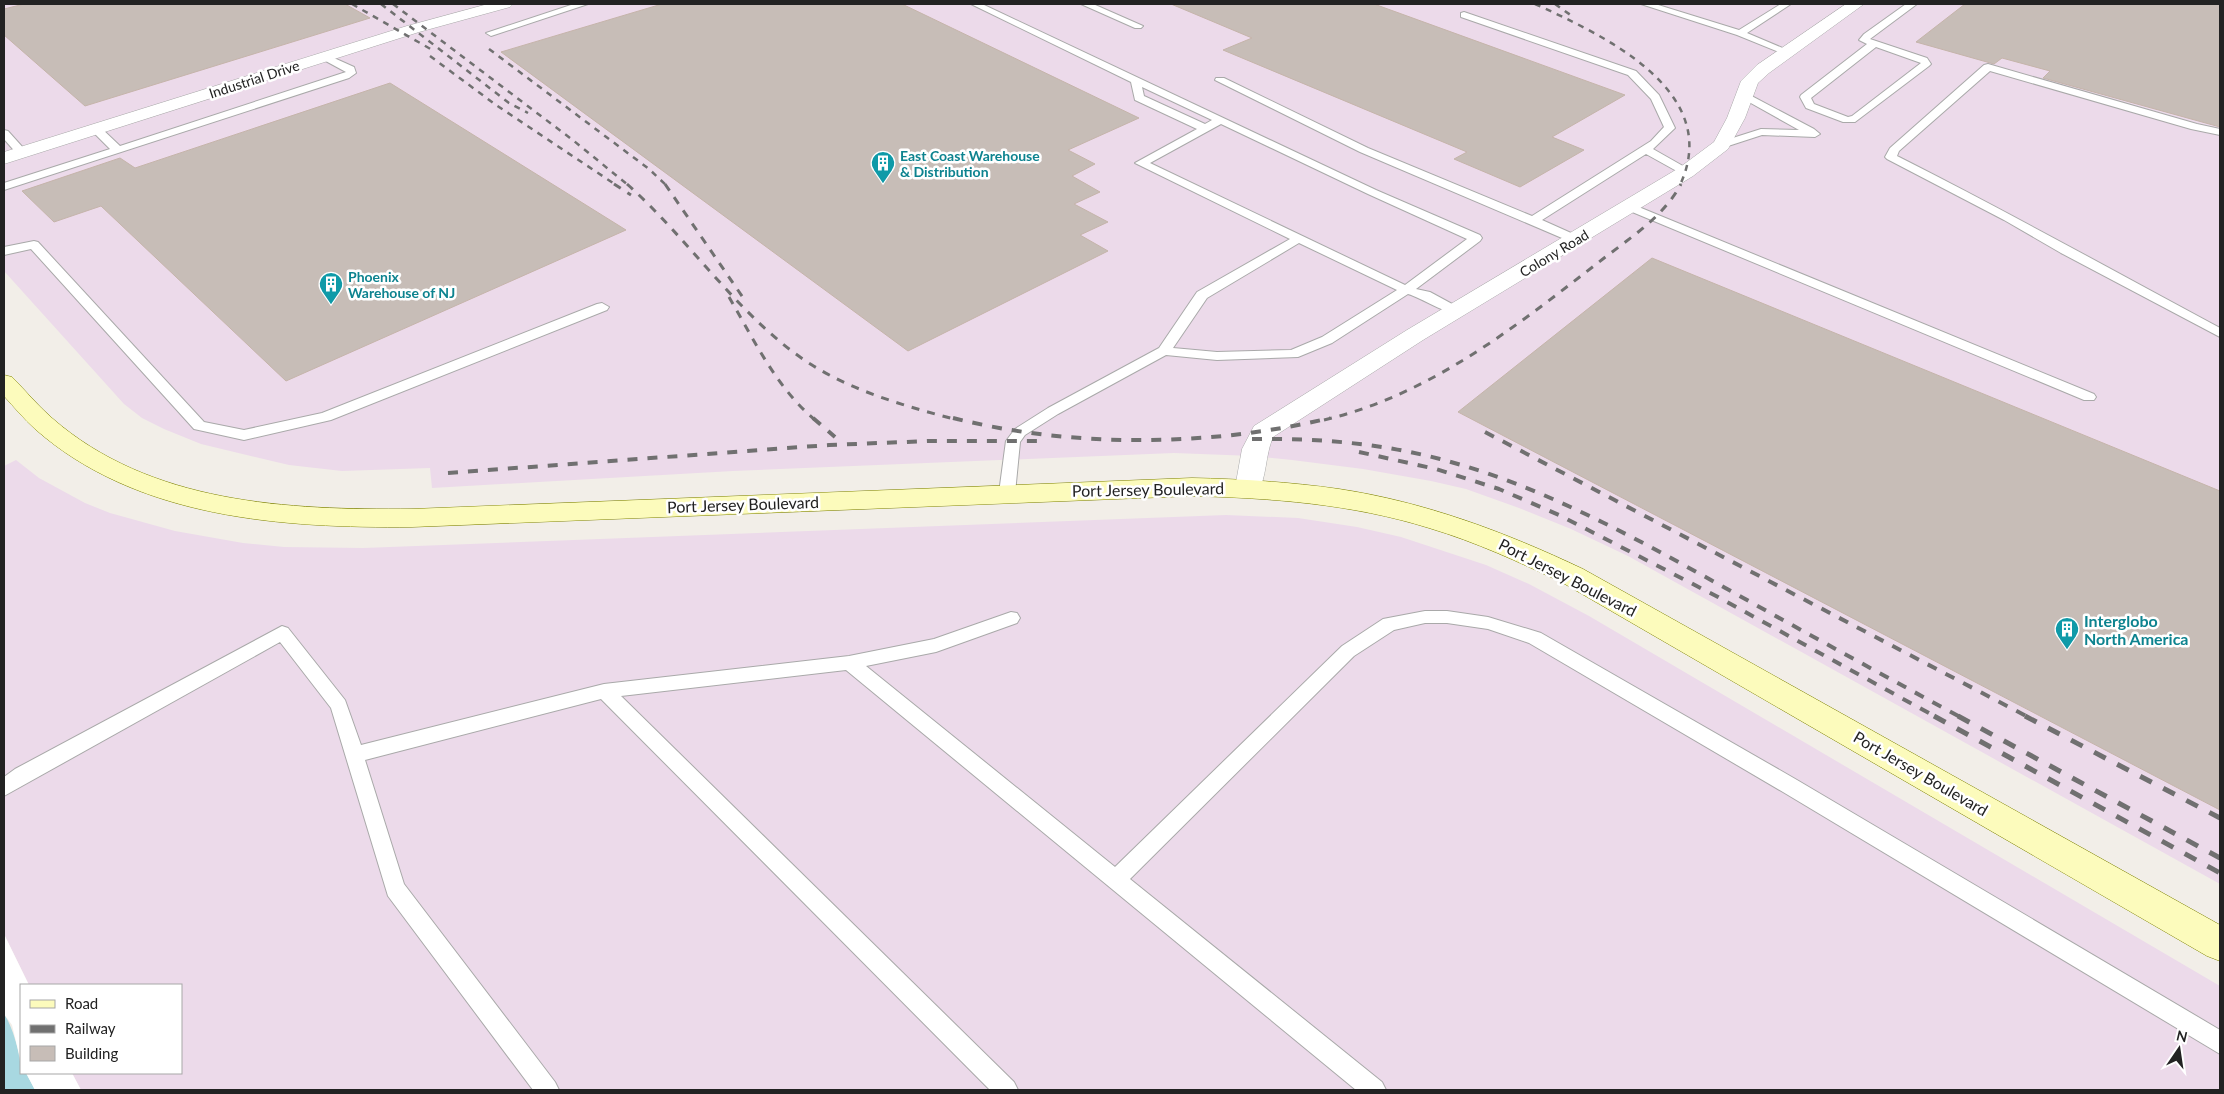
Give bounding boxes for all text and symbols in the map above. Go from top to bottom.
street label: Industrial Drive [207,56,301,102]
place label: East Coast Warehouse & Distribution [900,147,1040,180]
building icon: East Coast Warehouse & Distribution [870,150,896,184]
street label: Colony Road [1516,226,1592,280]
place label: Phoenix Warehouse of NJ [348,268,455,301]
building icon: Phoenix Warehouse of NJ [318,271,344,305]
street label: Port Jersey Boulevard [1072,478,1224,500]
street label: Port Jersey Boulevard [667,492,819,516]
street label: Port Jersey Boulevard [1496,534,1640,620]
place label: Interglobo North America [2084,611,2188,648]
building icon: Interglobo North America [2054,616,2080,650]
street label: Port Jersey Boulevard [1850,727,1992,819]
legend [20,984,182,1074]
text: Road [65,994,98,1012]
text: Railway [65,1019,116,1037]
north arrow [2154,1024,2204,1074]
text: N [2175,1026,2189,1045]
text: Building [65,1044,118,1062]

